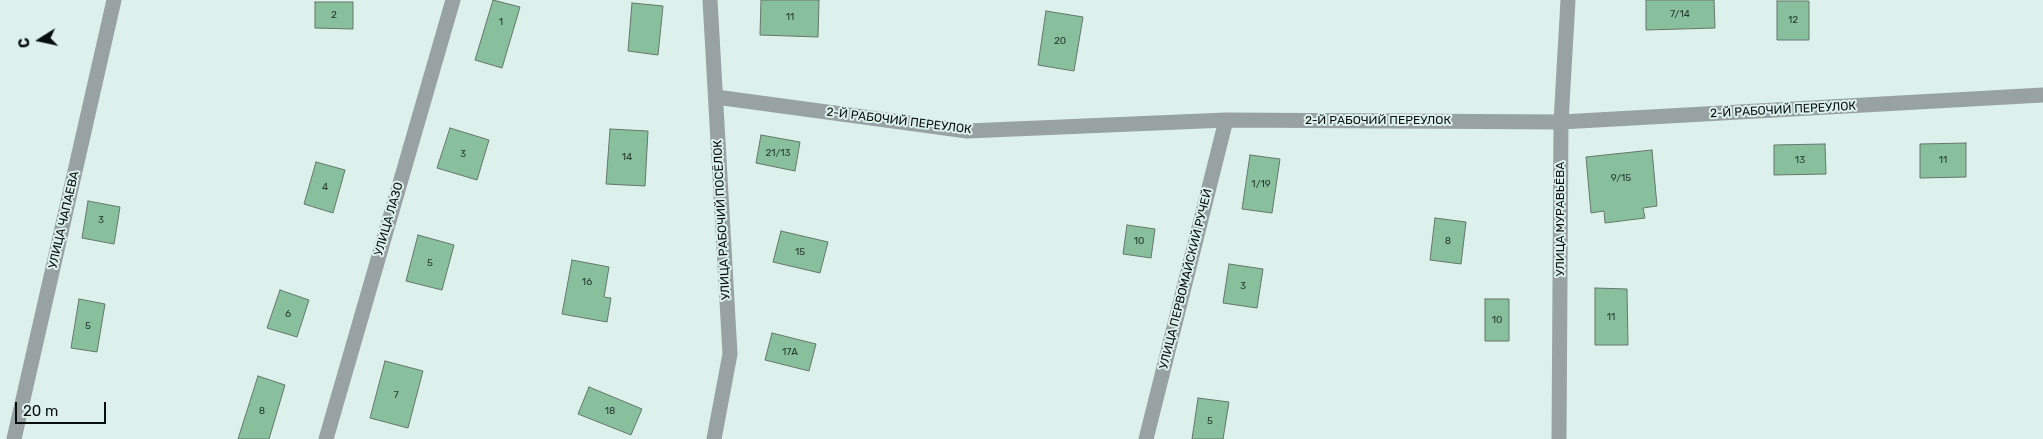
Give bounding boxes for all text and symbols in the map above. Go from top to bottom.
house number: 7/14 [1670,8,1690,20]
house number: 2 [331,9,337,21]
house number: 11 [786,11,794,23]
house number: 12 [1788,14,1798,26]
north arrow [15,15,65,65]
house number: 1 [499,16,503,28]
house number: 20 [1054,35,1066,47]
text: С [16,36,34,49]
street label: 2-Й РАБОЧИЙ ПЕРЕУЛОК [1710,99,1856,121]
street label: 2-Й РАБОЧИЙ ПЕРЕУЛОК [826,105,972,137]
street label: 2-Й РАБОЧИЙ ПЕРЕУЛОК [1305,114,1451,128]
street label: УЛИЦА РАБОЧИЙ ПОСЁЛОК [711,140,733,300]
house number: 21/13 [765,147,791,159]
house number: 3 [460,148,466,160]
house number: 14 [622,151,632,163]
house number: 13 [1795,154,1805,166]
house number: 11 [1939,154,1947,166]
street label: УЛИЦА МУРАВЬЁВА [1554,162,1568,276]
street label: УЛИЦА ЧАПАЕВА [46,170,82,270]
house number: 9/15 [1611,172,1631,184]
house number: 1/19 [1251,178,1271,190]
house number: 4 [322,181,328,193]
street label: УЛИЦА ЛАЗО [372,181,406,257]
street label: УЛИЦА ПЕРВОМАЙСКИЙ РУЧЕЙ [1157,187,1215,371]
house number: 3 [98,214,104,226]
house number: 10 [1134,235,1144,247]
house number: 8 [1445,235,1451,247]
house number: 15 [795,246,805,258]
house number: 5 [427,257,433,269]
house number: 16 [582,276,592,288]
house number: 3 [1240,280,1246,292]
house number: 6 [285,308,291,320]
house number: 11 [1607,311,1615,323]
house number: 10 [1492,314,1502,326]
house number: 5 [85,320,91,332]
house number: 17А [782,346,798,358]
house number: 7 [393,389,399,401]
scale bar [18,392,109,424]
text: 20 m [23,402,58,420]
house number: 8 [259,405,265,417]
house number: 18 [605,405,615,417]
house number: 5 [1207,415,1213,427]

